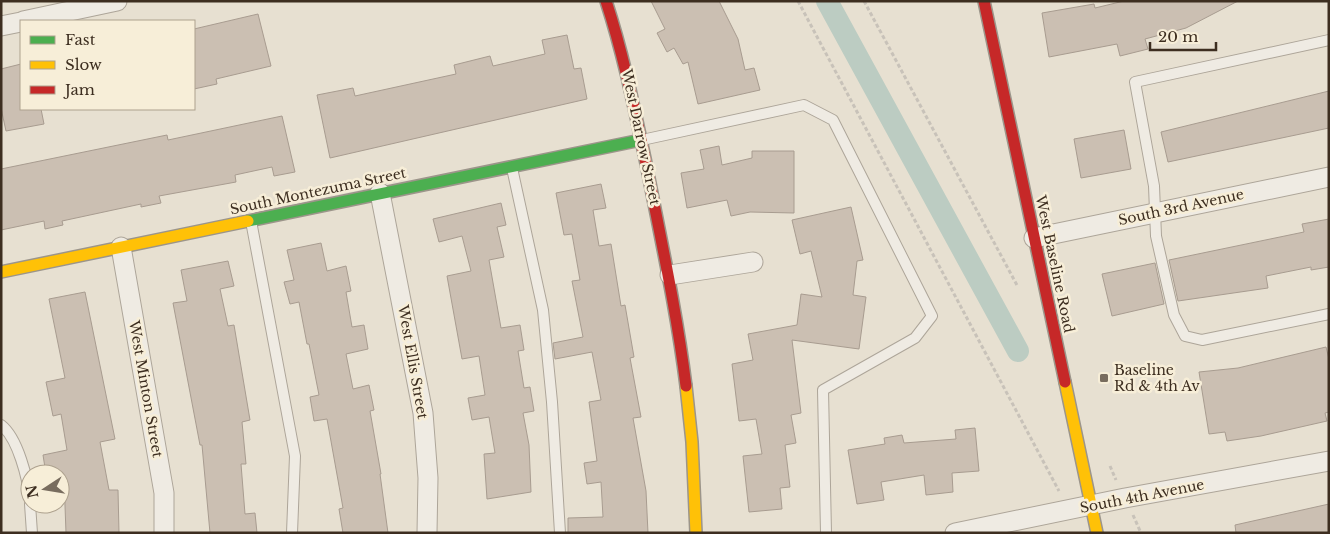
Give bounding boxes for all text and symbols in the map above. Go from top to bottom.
legend [20,20,195,110]
scale bar [1150,20,1216,52]
text: 20 m [1158,27,1198,46]
text: Fast [65,30,96,49]
text: Slow [65,55,102,74]
street label: West Darrow Street [618,66,664,207]
text: Jam [63,80,95,99]
street label: South Montezuma Street [228,163,408,218]
street label: South 3rd Avenue [1117,185,1245,229]
street label: West Baseline Road [1031,193,1078,335]
street label: West Ellis Street [394,303,432,421]
street label: West Minton Street [125,318,167,460]
place label: Baseline Rd & 4th Av [1114,361,1200,395]
marker: Baseline Rd & 4th Av [1098,372,1110,384]
north arrow [20,464,70,514]
street label: South 4th Avenue [1078,475,1206,517]
text: N [22,483,42,500]

